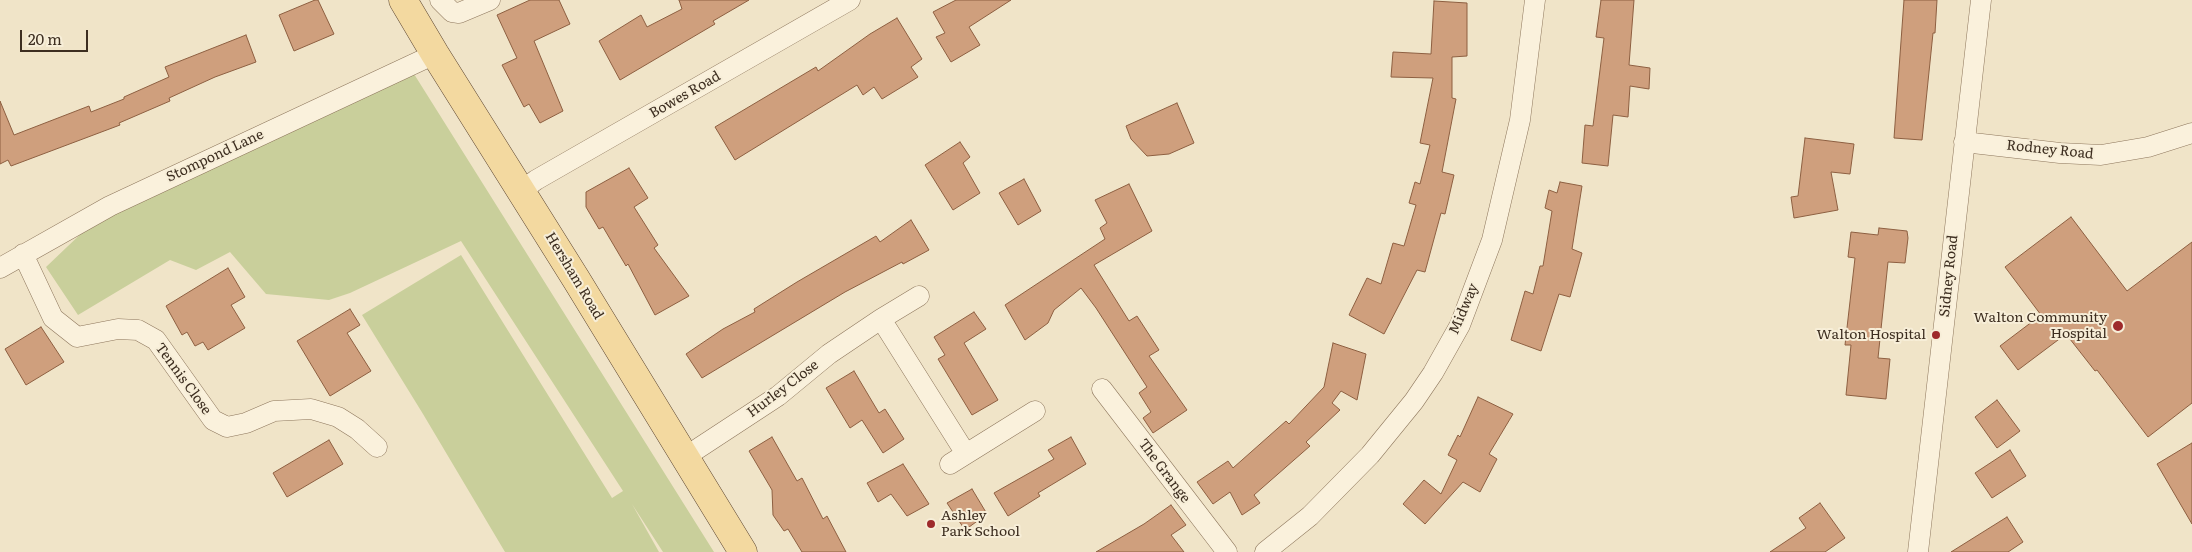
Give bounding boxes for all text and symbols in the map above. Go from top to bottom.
scale bar [22,20,90,52]
text: 20 m [28,27,62,50]
street label: Bowes Road [646,68,724,122]
street label: Stompond Lane [164,126,266,186]
street label: Rodney Road [2006,137,2094,163]
street label: Hersham Road [541,229,607,323]
street label: Sidney Road [1936,234,1962,318]
street label: Midway [1446,281,1482,337]
place label: Walton Community Hospital [1974,310,2107,342]
marker: Walton Community Hospital [2111,319,2125,333]
place label: Walton Hospital [1817,327,1926,343]
marker: Walton Hospital [1930,329,1942,341]
street label: Tennis Close [151,340,215,418]
street label: Hurley Close [744,357,822,421]
street label: The Grange [1134,436,1194,506]
place label: Ashley Park School [941,508,1020,540]
marker: Ashley Park School [925,518,937,530]

